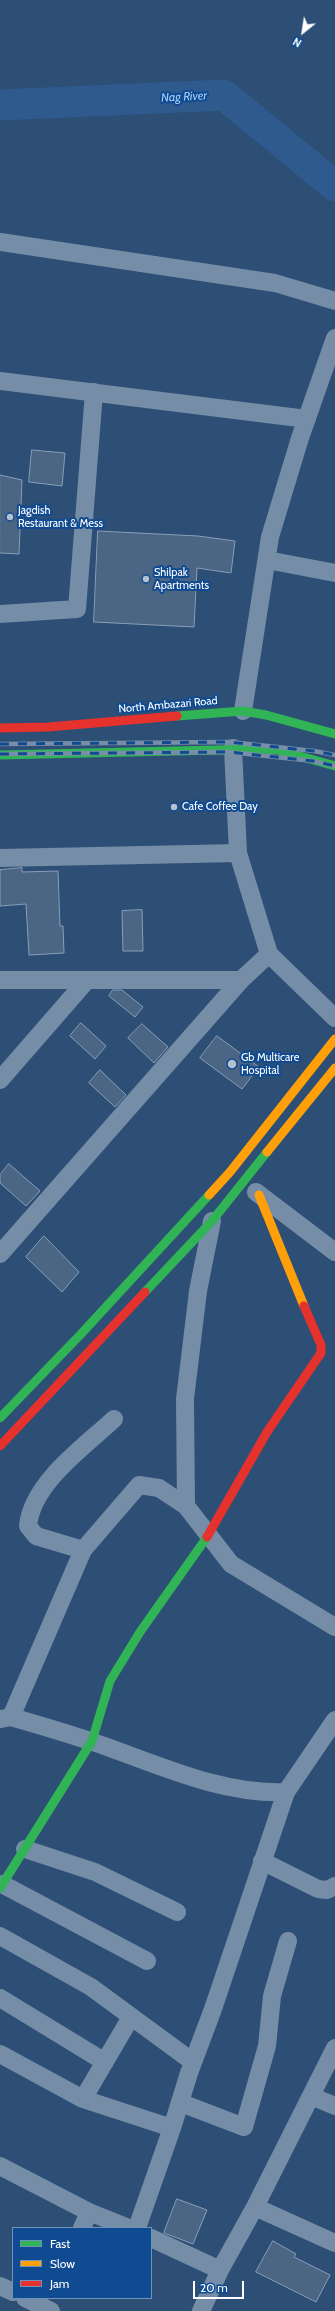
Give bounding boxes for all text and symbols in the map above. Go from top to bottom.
north arrow [283,12,323,52]
text: N [290,34,304,50]
water label: Nag River [161,89,207,105]
place label: Jagdish Restaurant & Mess [18,504,103,530]
marker: Jagdish Restaurant & Mess [5,512,15,522]
place label: Shilpak Apartments [154,566,209,592]
marker: Shilpak Apartments [141,574,151,584]
street label: North Ambazari Road [118,694,218,716]
place label: Cafe Coffee Day [182,800,258,814]
marker: Cafe Coffee Day [169,802,179,812]
place label: Gb Multicare Hospital [241,1051,299,1077]
marker: Gb Multicare Hospital [226,1058,238,1070]
legend [12,2227,152,2299]
text: Fast [50,2236,70,2251]
text: Slow [50,2256,75,2271]
scale bar [195,2273,246,2299]
text: Jam [50,2276,69,2291]
text: 20 m [200,2280,228,2295]

